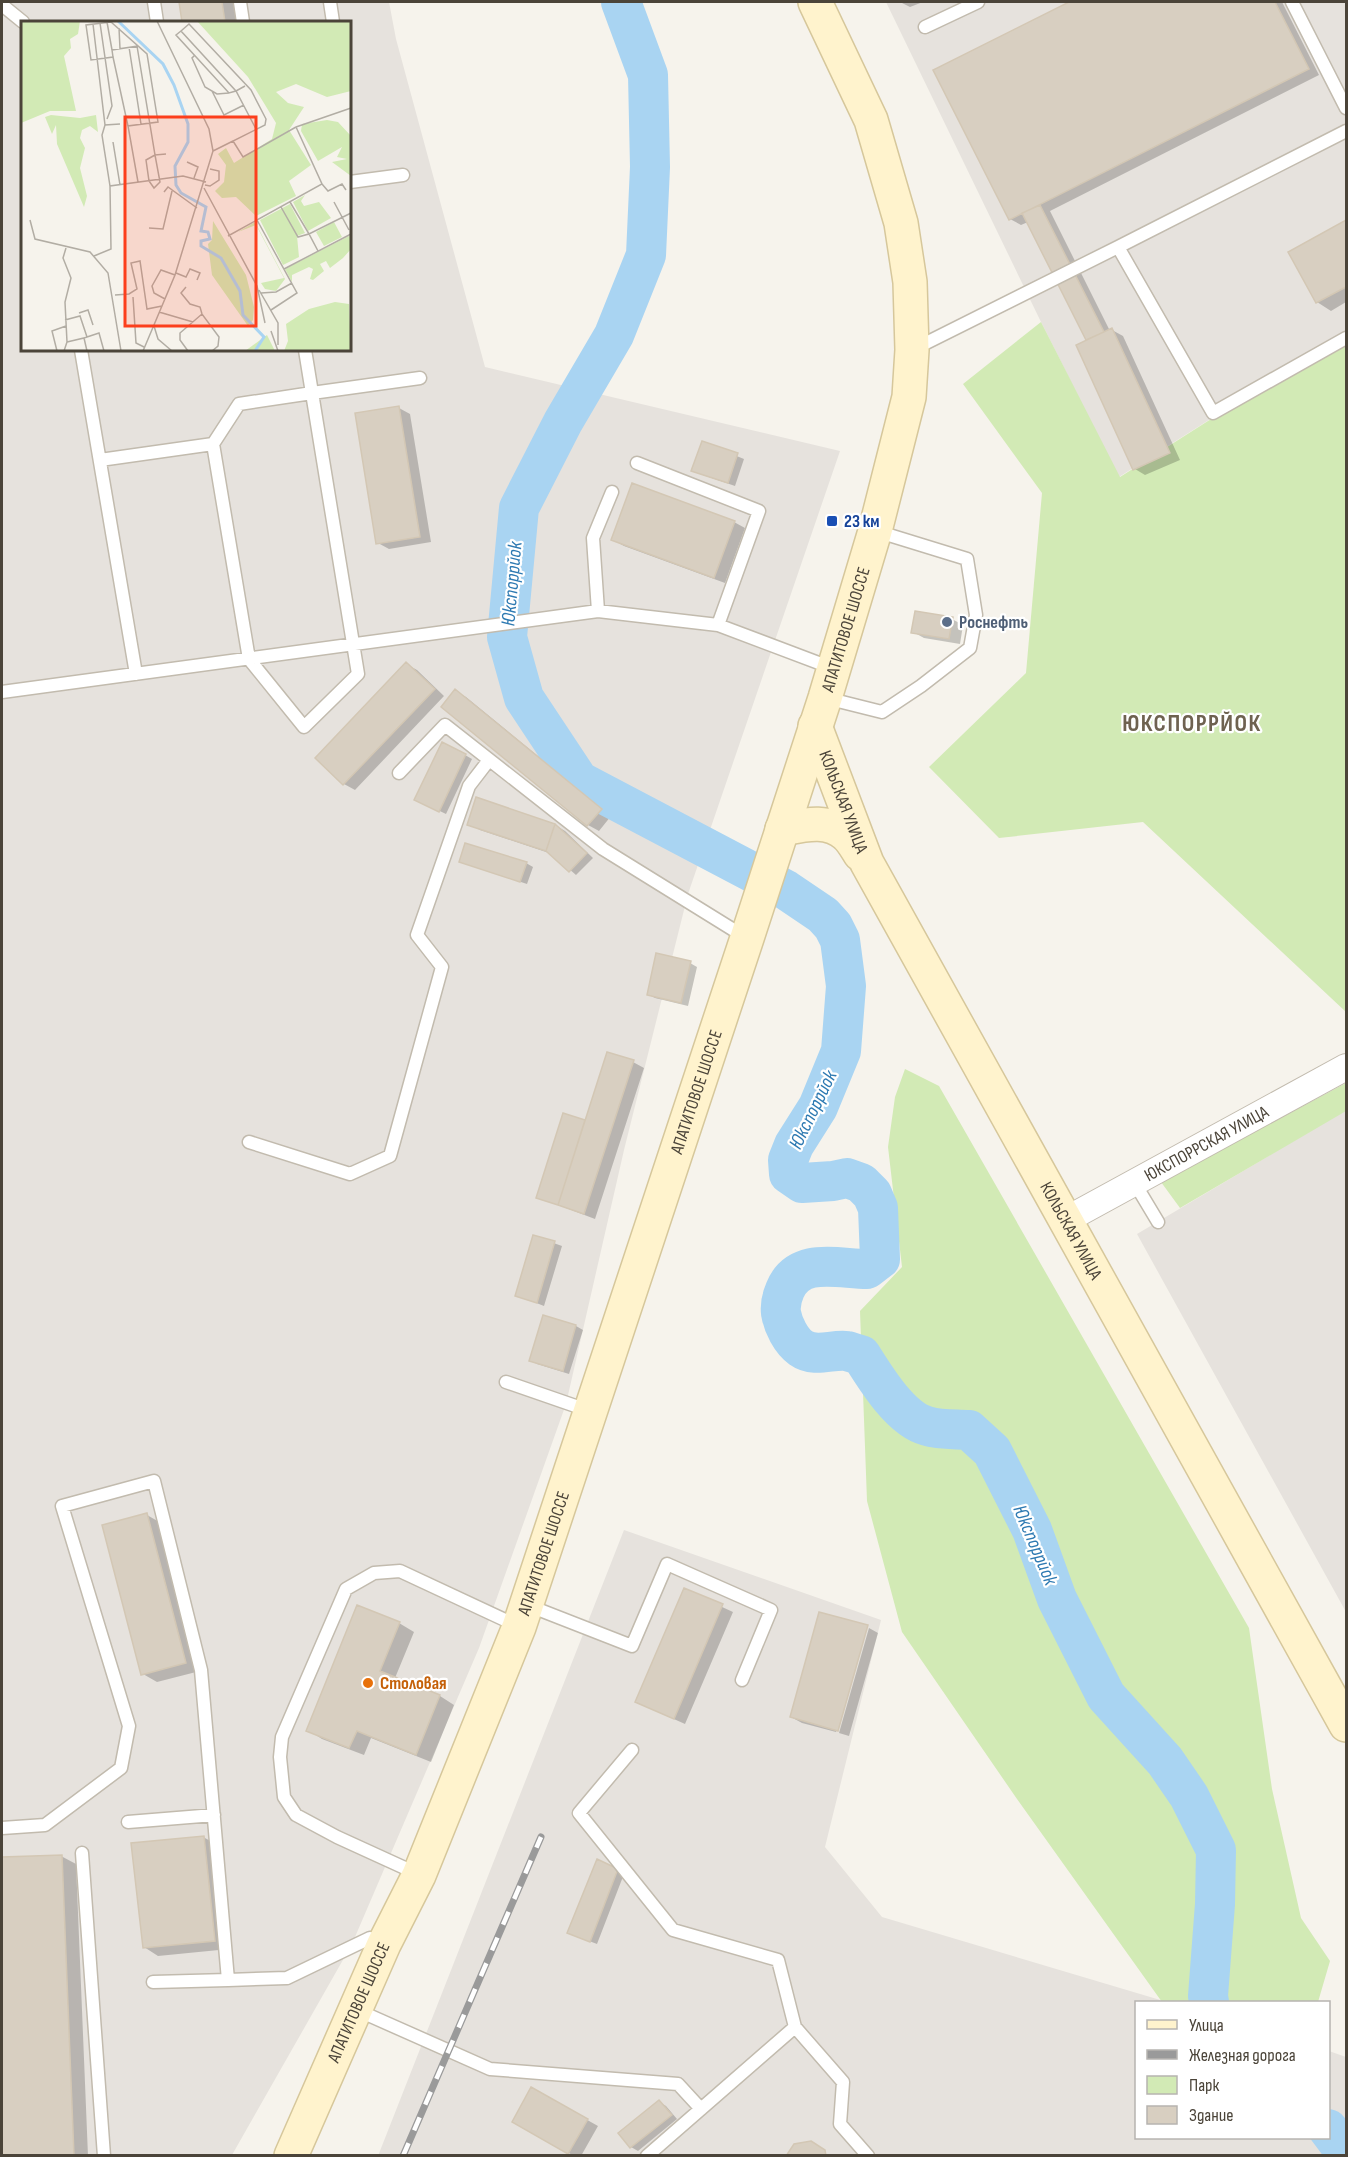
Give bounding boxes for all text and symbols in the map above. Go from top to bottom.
inset map [21,21,351,351]
place label: 23 км [844,511,880,532]
marker: 23 км [825,514,839,528]
water label: Юкспоррйок [496,539,528,627]
street label: АПАТИТОВОЕ ШОССЕ [817,564,874,695]
place label: Роснефть [959,612,1028,633]
marker: Роснефть [940,615,954,629]
district label: ЮКСПОРРЙОК [1122,709,1262,738]
street label: КОЛЬСКАЯ УЛИЦА [815,747,873,856]
street label: АПАТИТОВОЕ ШОССЕ [666,1027,726,1157]
water label: Юкспоррйок [784,1065,843,1153]
street label: ЮКСПОРРСКАЯ УЛИЦА [1141,1101,1272,1186]
street label: КОЛЬСКАЯ УЛИЦА [1036,1178,1107,1283]
street label: АПАТИТОВОЕ ШОССЕ [513,1489,574,1619]
water label: Юкспоррйок [1007,1501,1063,1590]
place label: Столовая [380,1673,447,1694]
marker: Столовая [361,1676,375,1690]
street label: АПАТИТОВОЕ ШОССЕ [322,1939,394,2067]
legend [1135,2001,1330,2139]
text: Улица [1189,2015,1224,2036]
text: Железная дорога [1189,2045,1296,2066]
text: Парк [1189,2075,1220,2096]
text: Здание [1189,2105,1234,2126]

